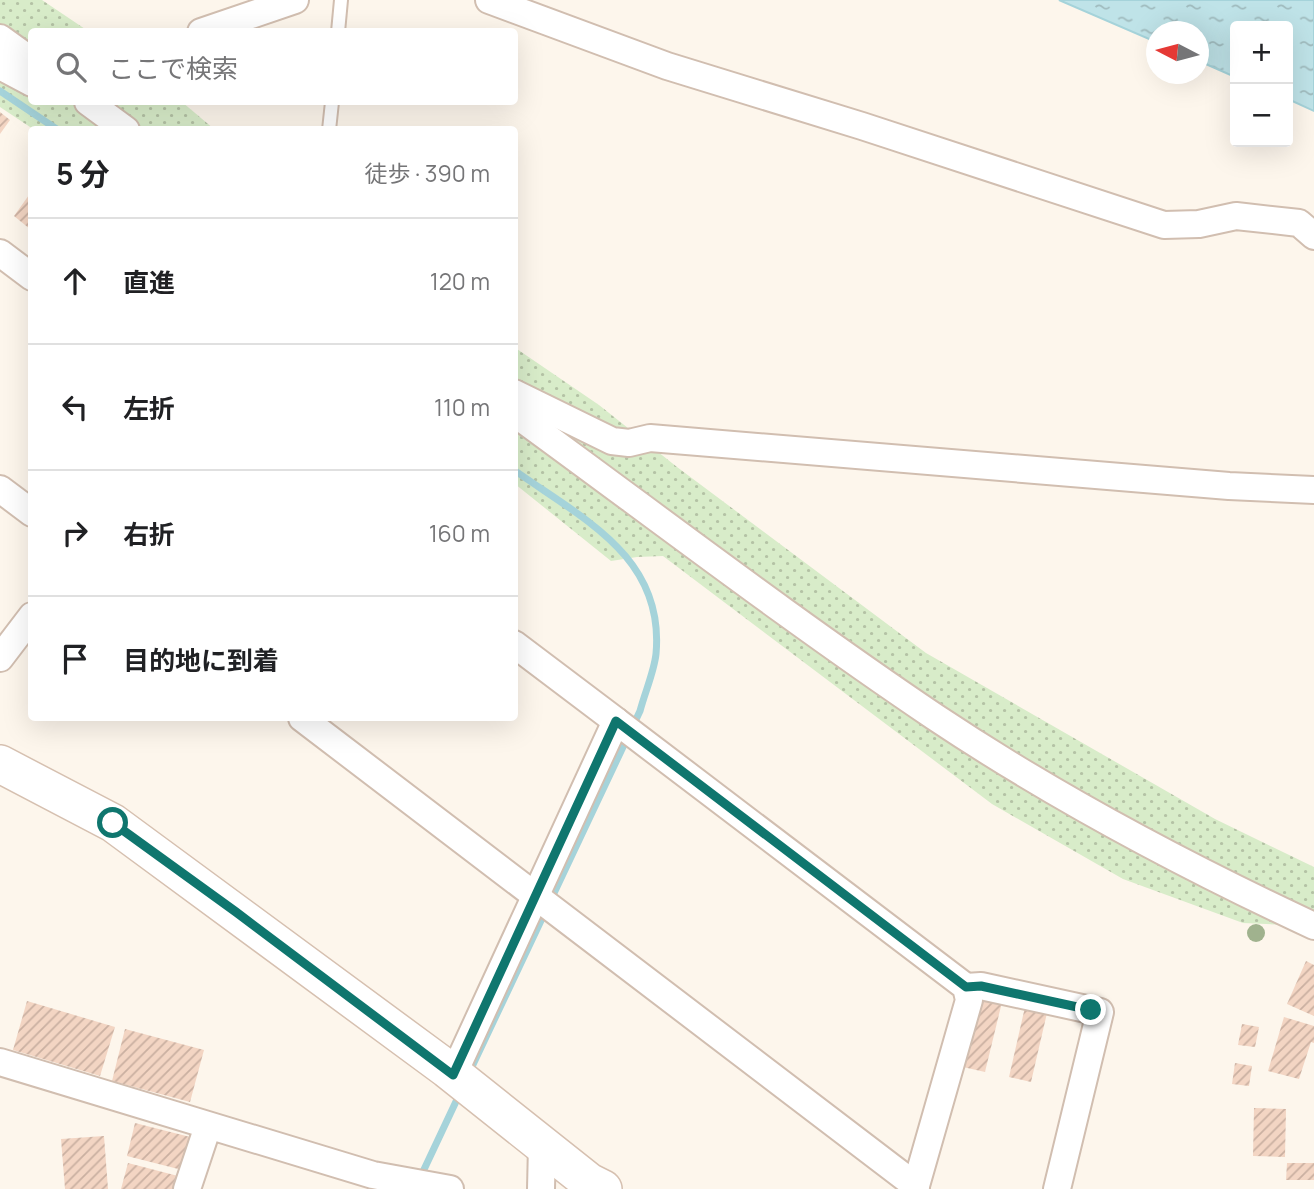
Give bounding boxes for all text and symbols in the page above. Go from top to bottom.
north arrow [1146,21,1209,84]
map controls [1230,21,1293,147]
button: + [1230,21,1293,84]
search box [28,28,518,105]
icon: search [52,48,90,86]
text: ここで検索 [108,50,238,86]
button: − [1230,84,1293,147]
text: 5 分 [56,153,110,194]
text: 徒歩 · 390 m [364,157,490,189]
icon: ahead [56,262,94,300]
text: 直進 [123,264,175,300]
text: 120 m [430,265,490,297]
icon: left [56,388,94,426]
text: 左折 [123,390,175,426]
text: 110 m [434,391,490,423]
icon: right [56,514,94,552]
text: 右折 [123,516,175,552]
text: 160 m [429,517,490,549]
icon: arrive [56,640,94,678]
text: 目的地に到着 [123,642,279,678]
route start [97,807,128,838]
route end [1075,994,1106,1025]

